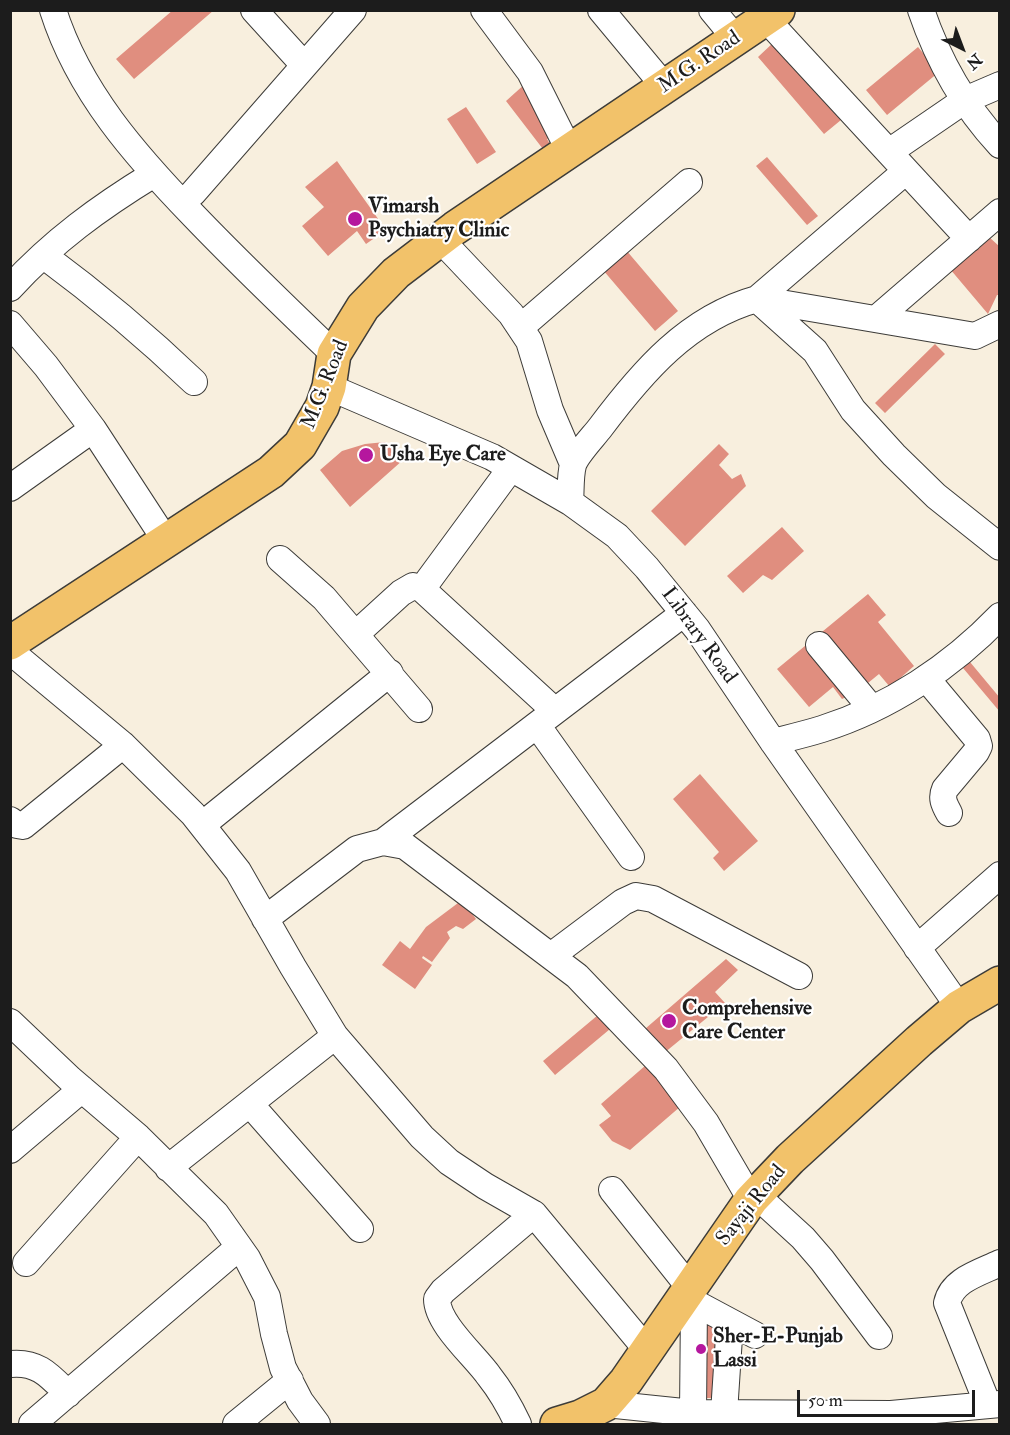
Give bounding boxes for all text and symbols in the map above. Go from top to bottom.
north arrow [932,18,992,78]
street label: M.G. Road [654,26,746,100]
text: N [962,49,986,74]
place label: Vimarsh Psychiatry Clinic [368,194,509,244]
marker: Vimarsh Psychiatry Clinic [346,210,364,228]
street label: M.G. Road [297,337,355,433]
place label: Usha Eye Care [380,442,506,468]
marker: Usha Eye Care [357,446,375,464]
street label: Library Road [655,583,741,689]
place label: Comprehensive Care Center [682,996,812,1046]
marker: Comprehensive Care Center [660,1012,678,1030]
street label: Sayaji Road [712,1161,792,1251]
place label: Sher-E-Punjab Lassi [713,1324,843,1374]
marker: Sher-E-Punjab Lassi [694,1342,708,1356]
scale bar [800,1378,978,1416]
text: 50 m [808,1389,843,1412]

